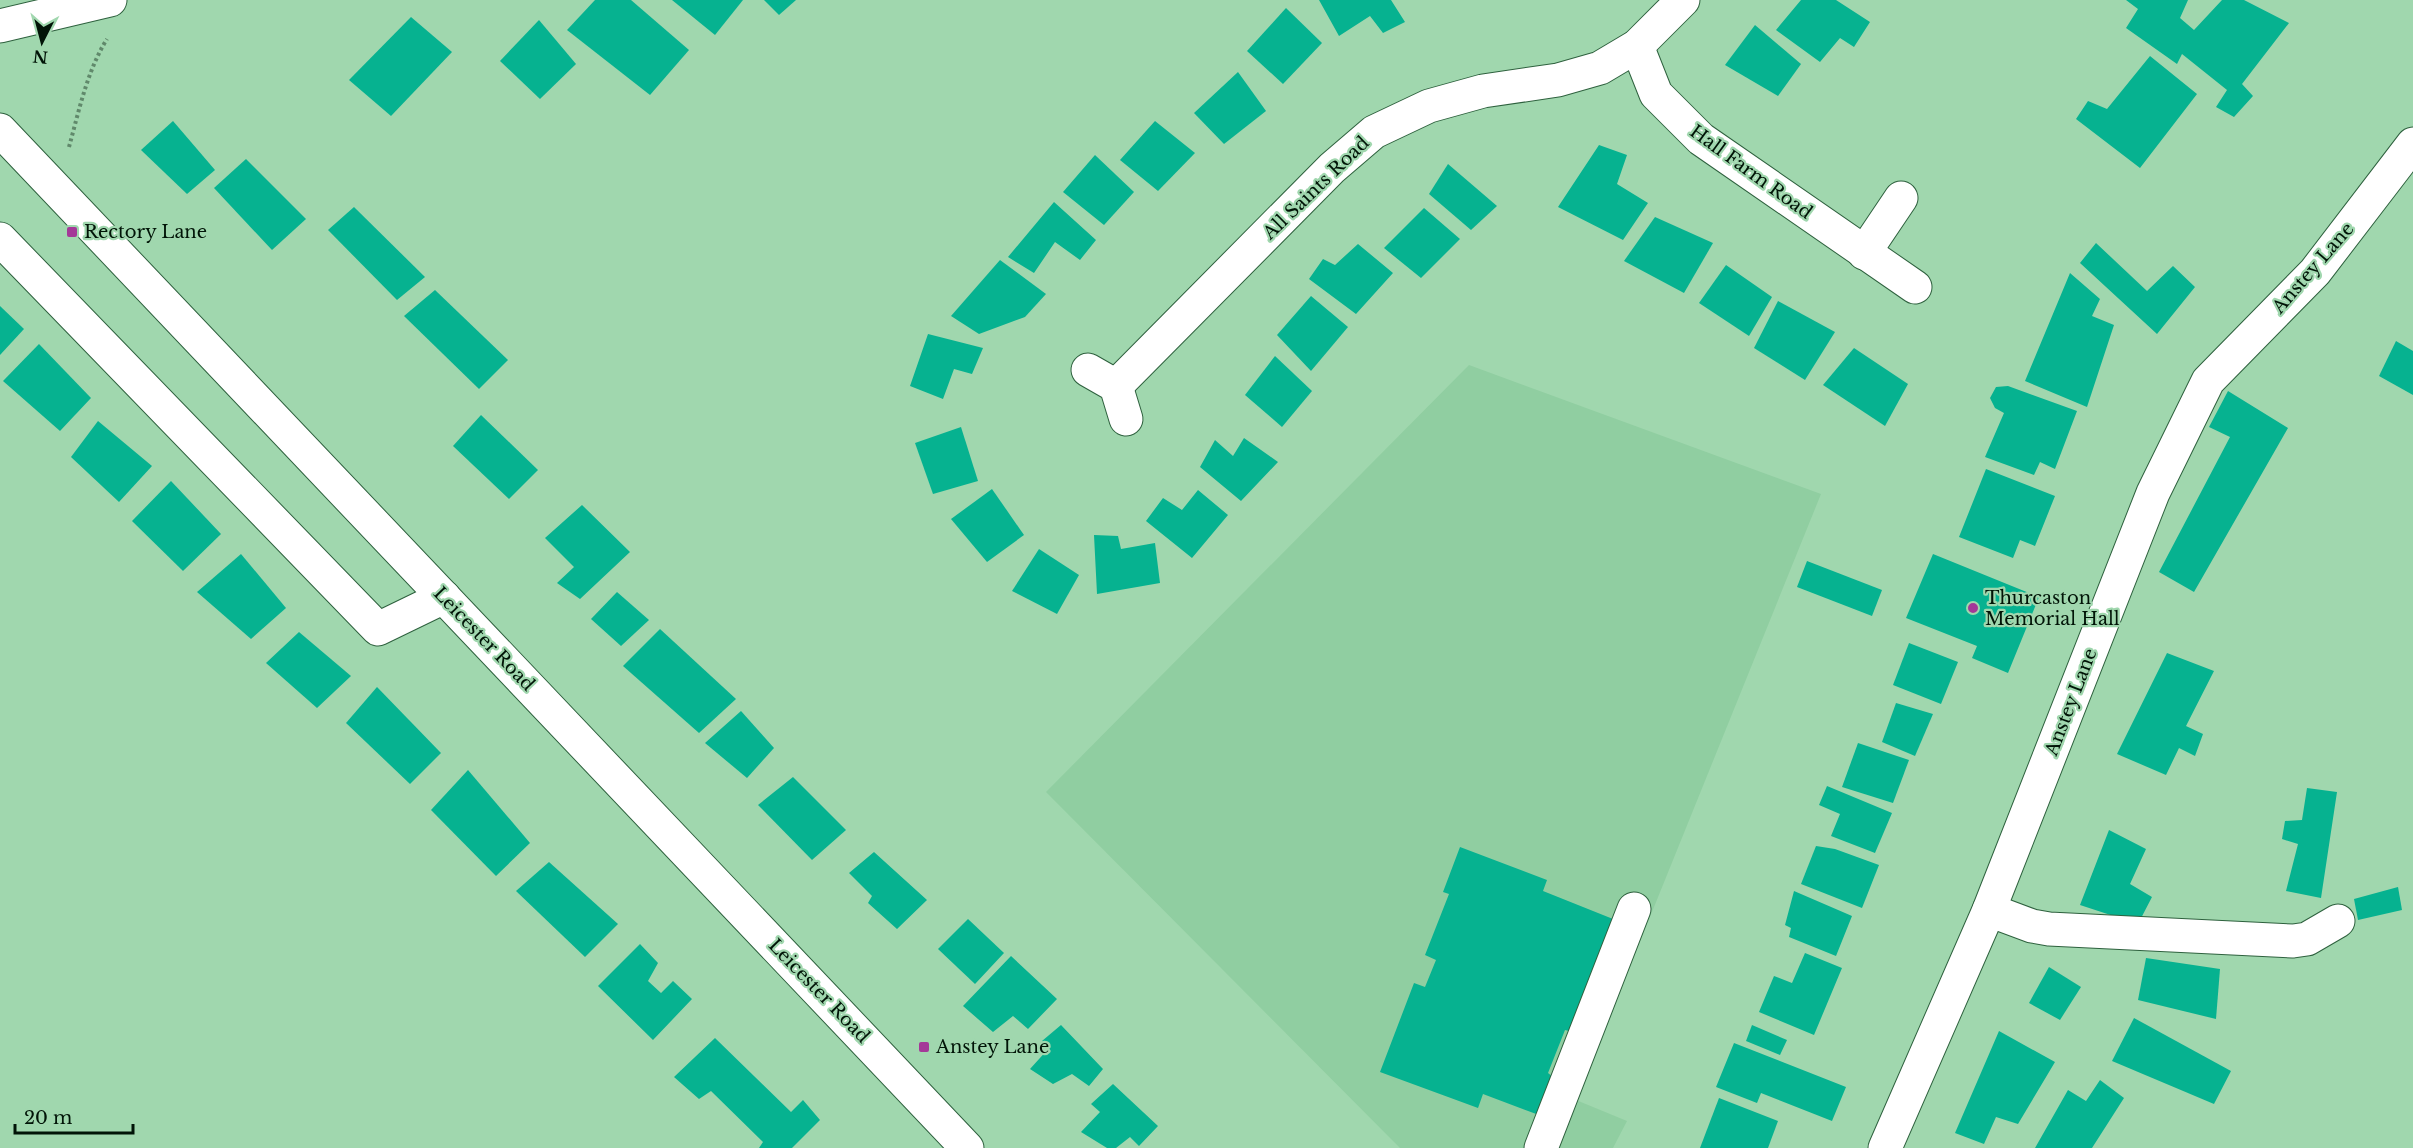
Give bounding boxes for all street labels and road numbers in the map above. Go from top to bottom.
street label: Hall Farm Road [1686,120,1816,224]
street label: All Saints Road [1258,132,1374,245]
street label: Anstey Lane [2267,218,2358,319]
street label: Leicester Road [429,582,539,696]
street label: Anstey Lane [2040,645,2102,760]
street label: Leicester Road [764,934,874,1048]

